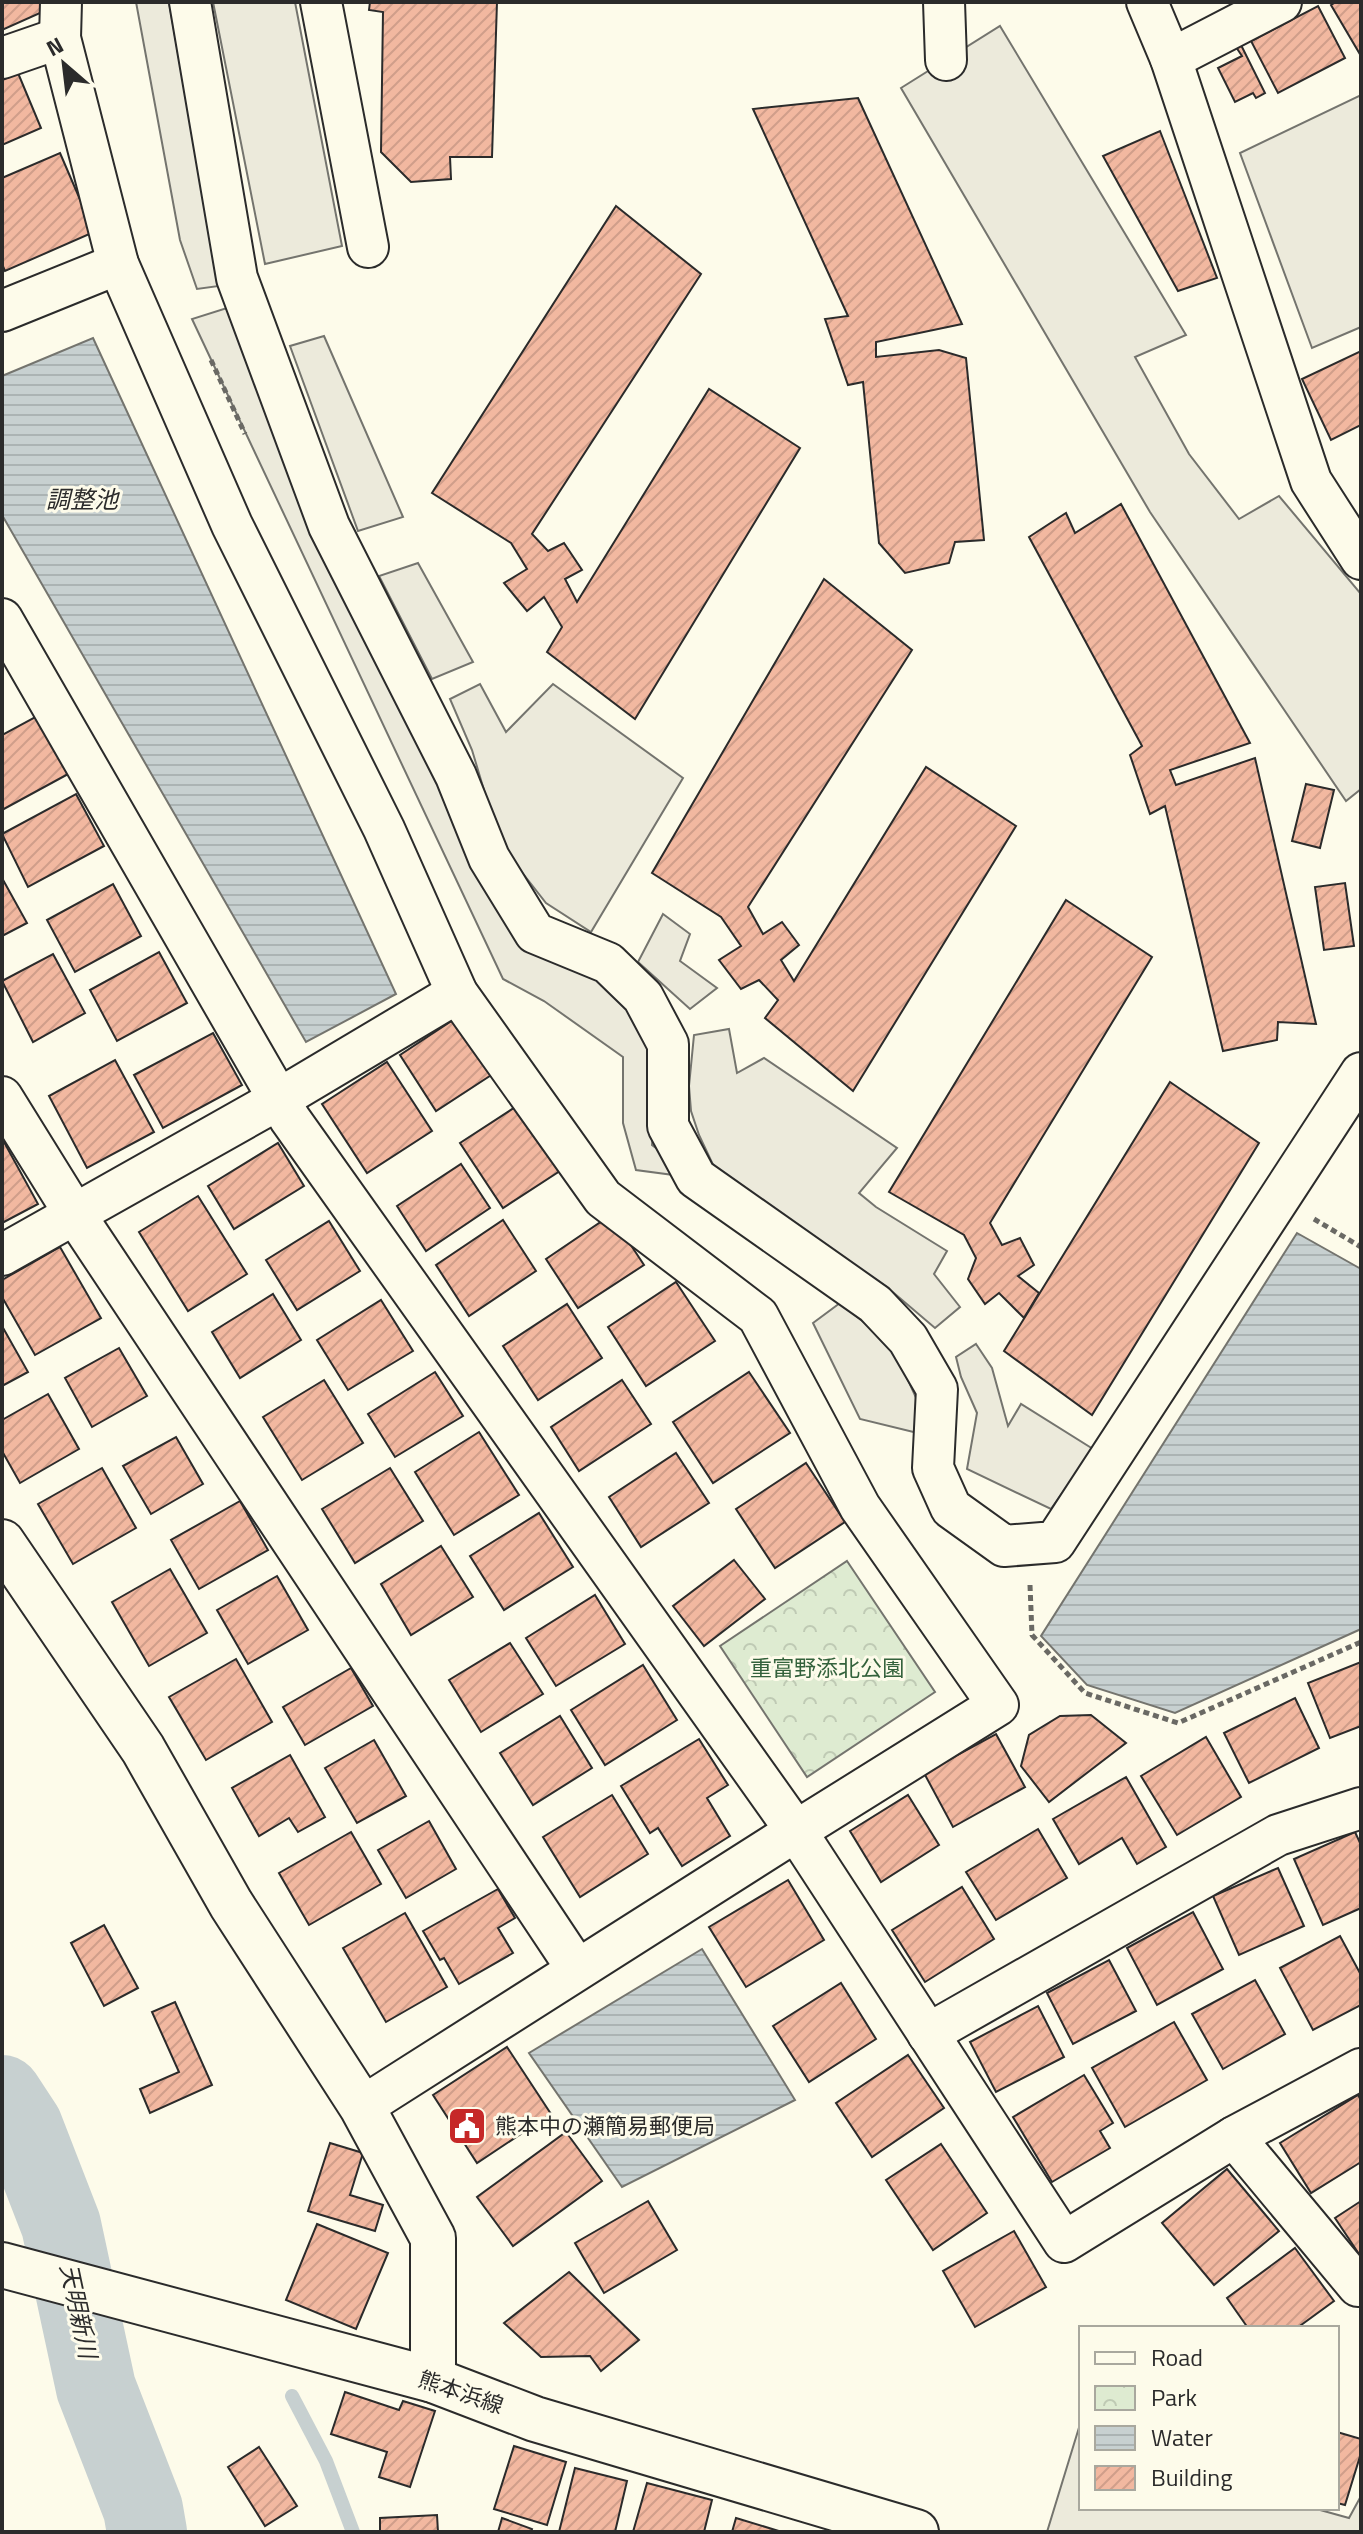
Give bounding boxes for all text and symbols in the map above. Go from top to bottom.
north arrow [24,24,104,104]
text: N [40,28,69,65]
water label: 調整池 [46,481,120,517]
park label: 重富野添北公園 [750,1651,904,1685]
public building icon: 熊本中の瀬簡易郵便局 [446,2105,488,2147]
place label: 熊本中の瀬簡易郵便局 [495,2109,715,2143]
water label: 天明新川 [51,2260,107,2365]
legend [1079,2326,1339,2510]
text: Road [1151,2339,1203,2375]
street label: 熊本浜線 [414,2362,508,2422]
text: Park [1151,2379,1197,2415]
text: Water [1151,2419,1213,2455]
text: Building [1151,2459,1233,2495]

